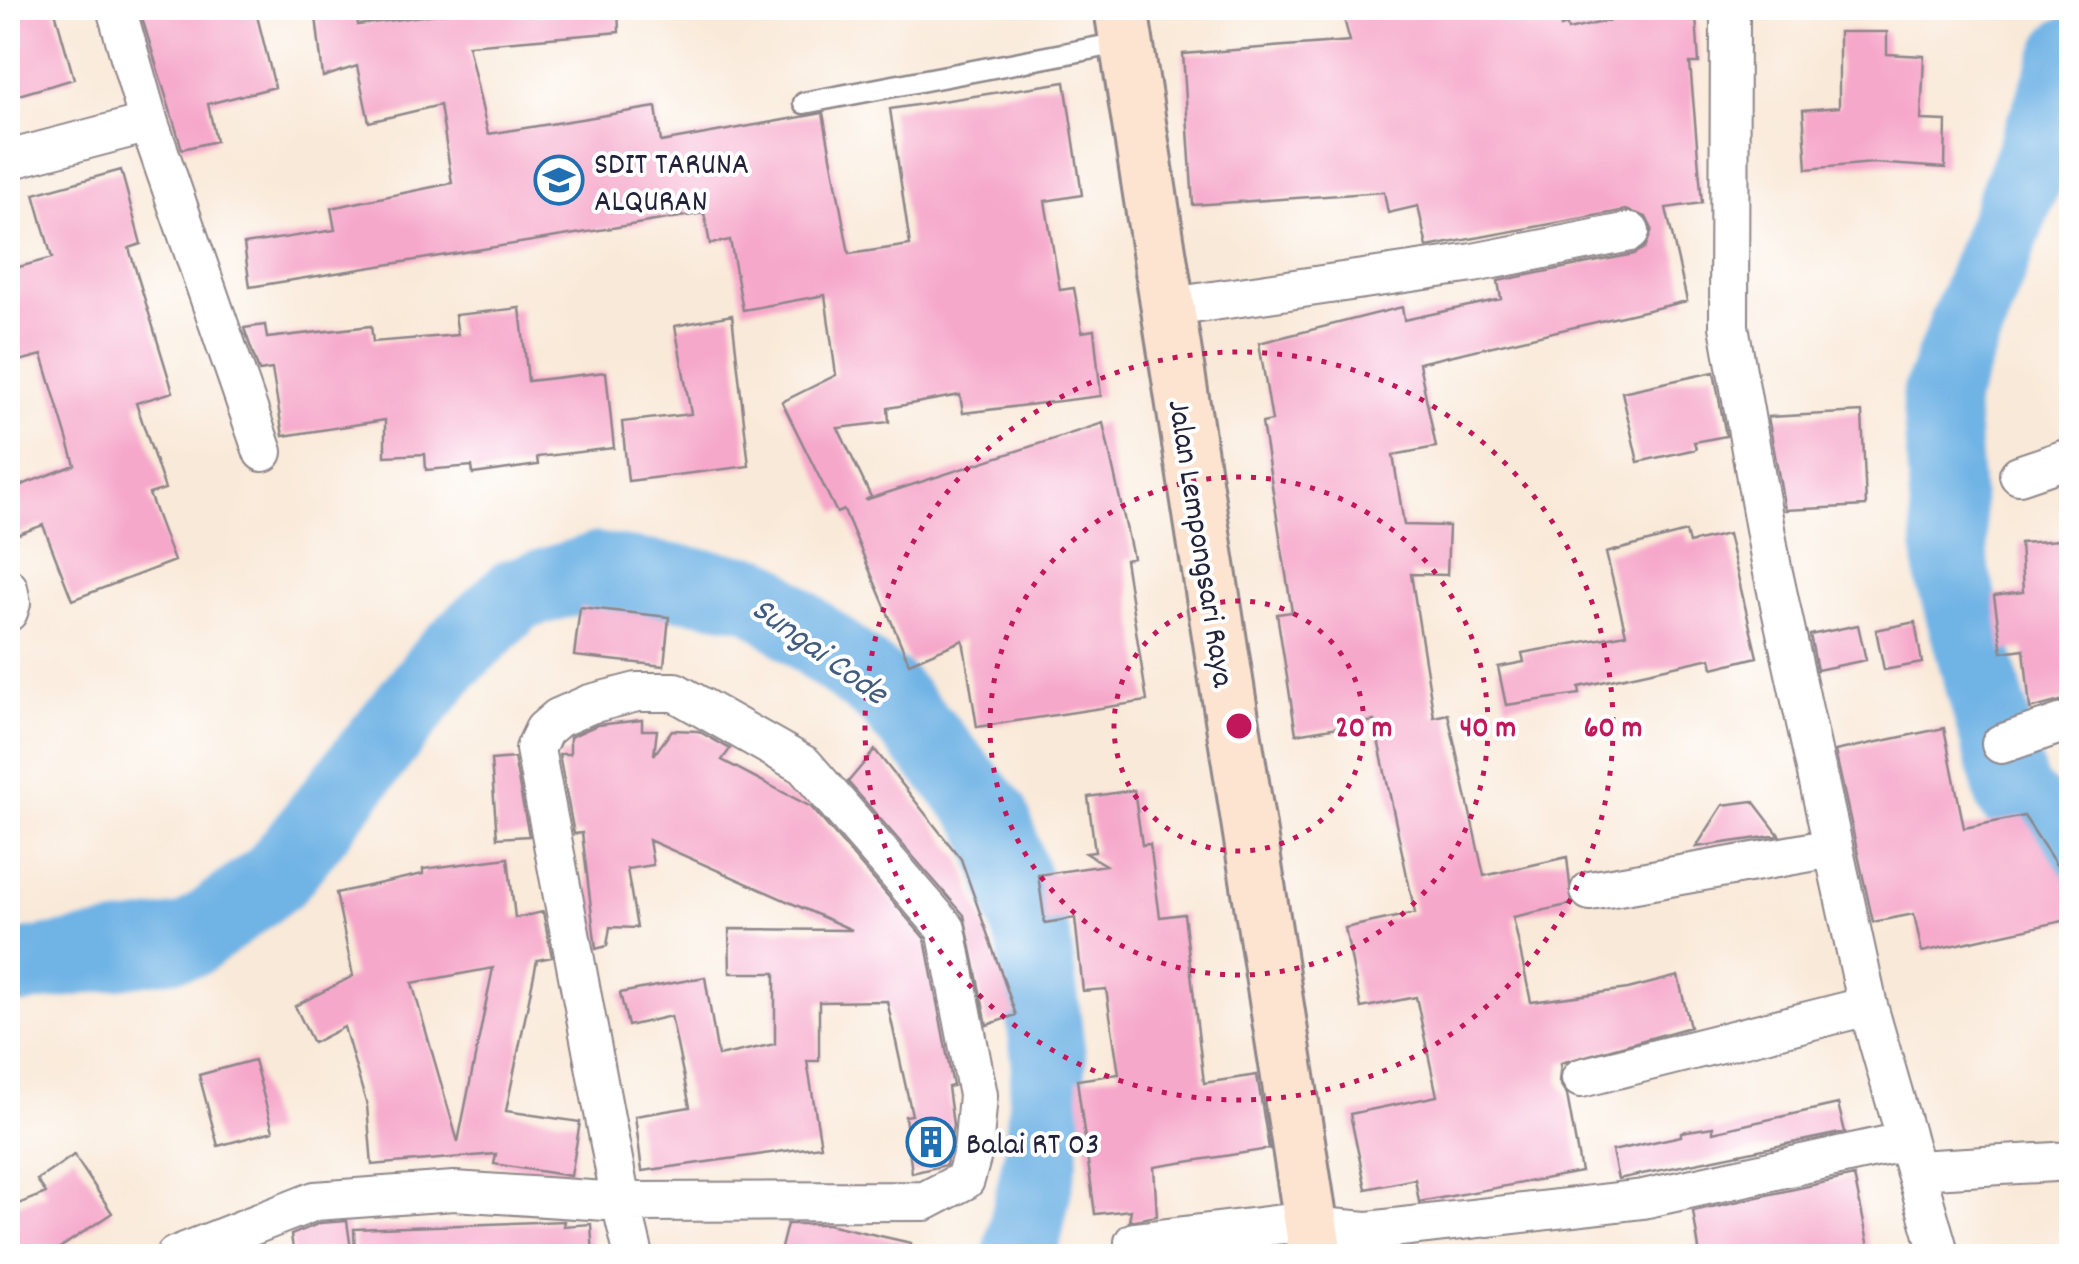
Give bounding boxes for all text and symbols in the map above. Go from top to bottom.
place label: SDIT TARUNA ALQURAN [594,144,749,227]
school or university icon: SDIT TARUNA ALQURAN [533,154,585,206]
street label: Jalan Lempongsari Raya [1153,397,1244,692]
water label: Sungai Code [740,587,898,721]
centre of rings [1221,708,1257,744]
text: 20 m [1336,709,1392,752]
text: 40 m [1460,709,1516,752]
text: 60 m [1584,709,1642,752]
building icon: Balai RT 03 [905,1116,957,1168]
place label: Balai RT 03 [966,1124,1099,1170]

